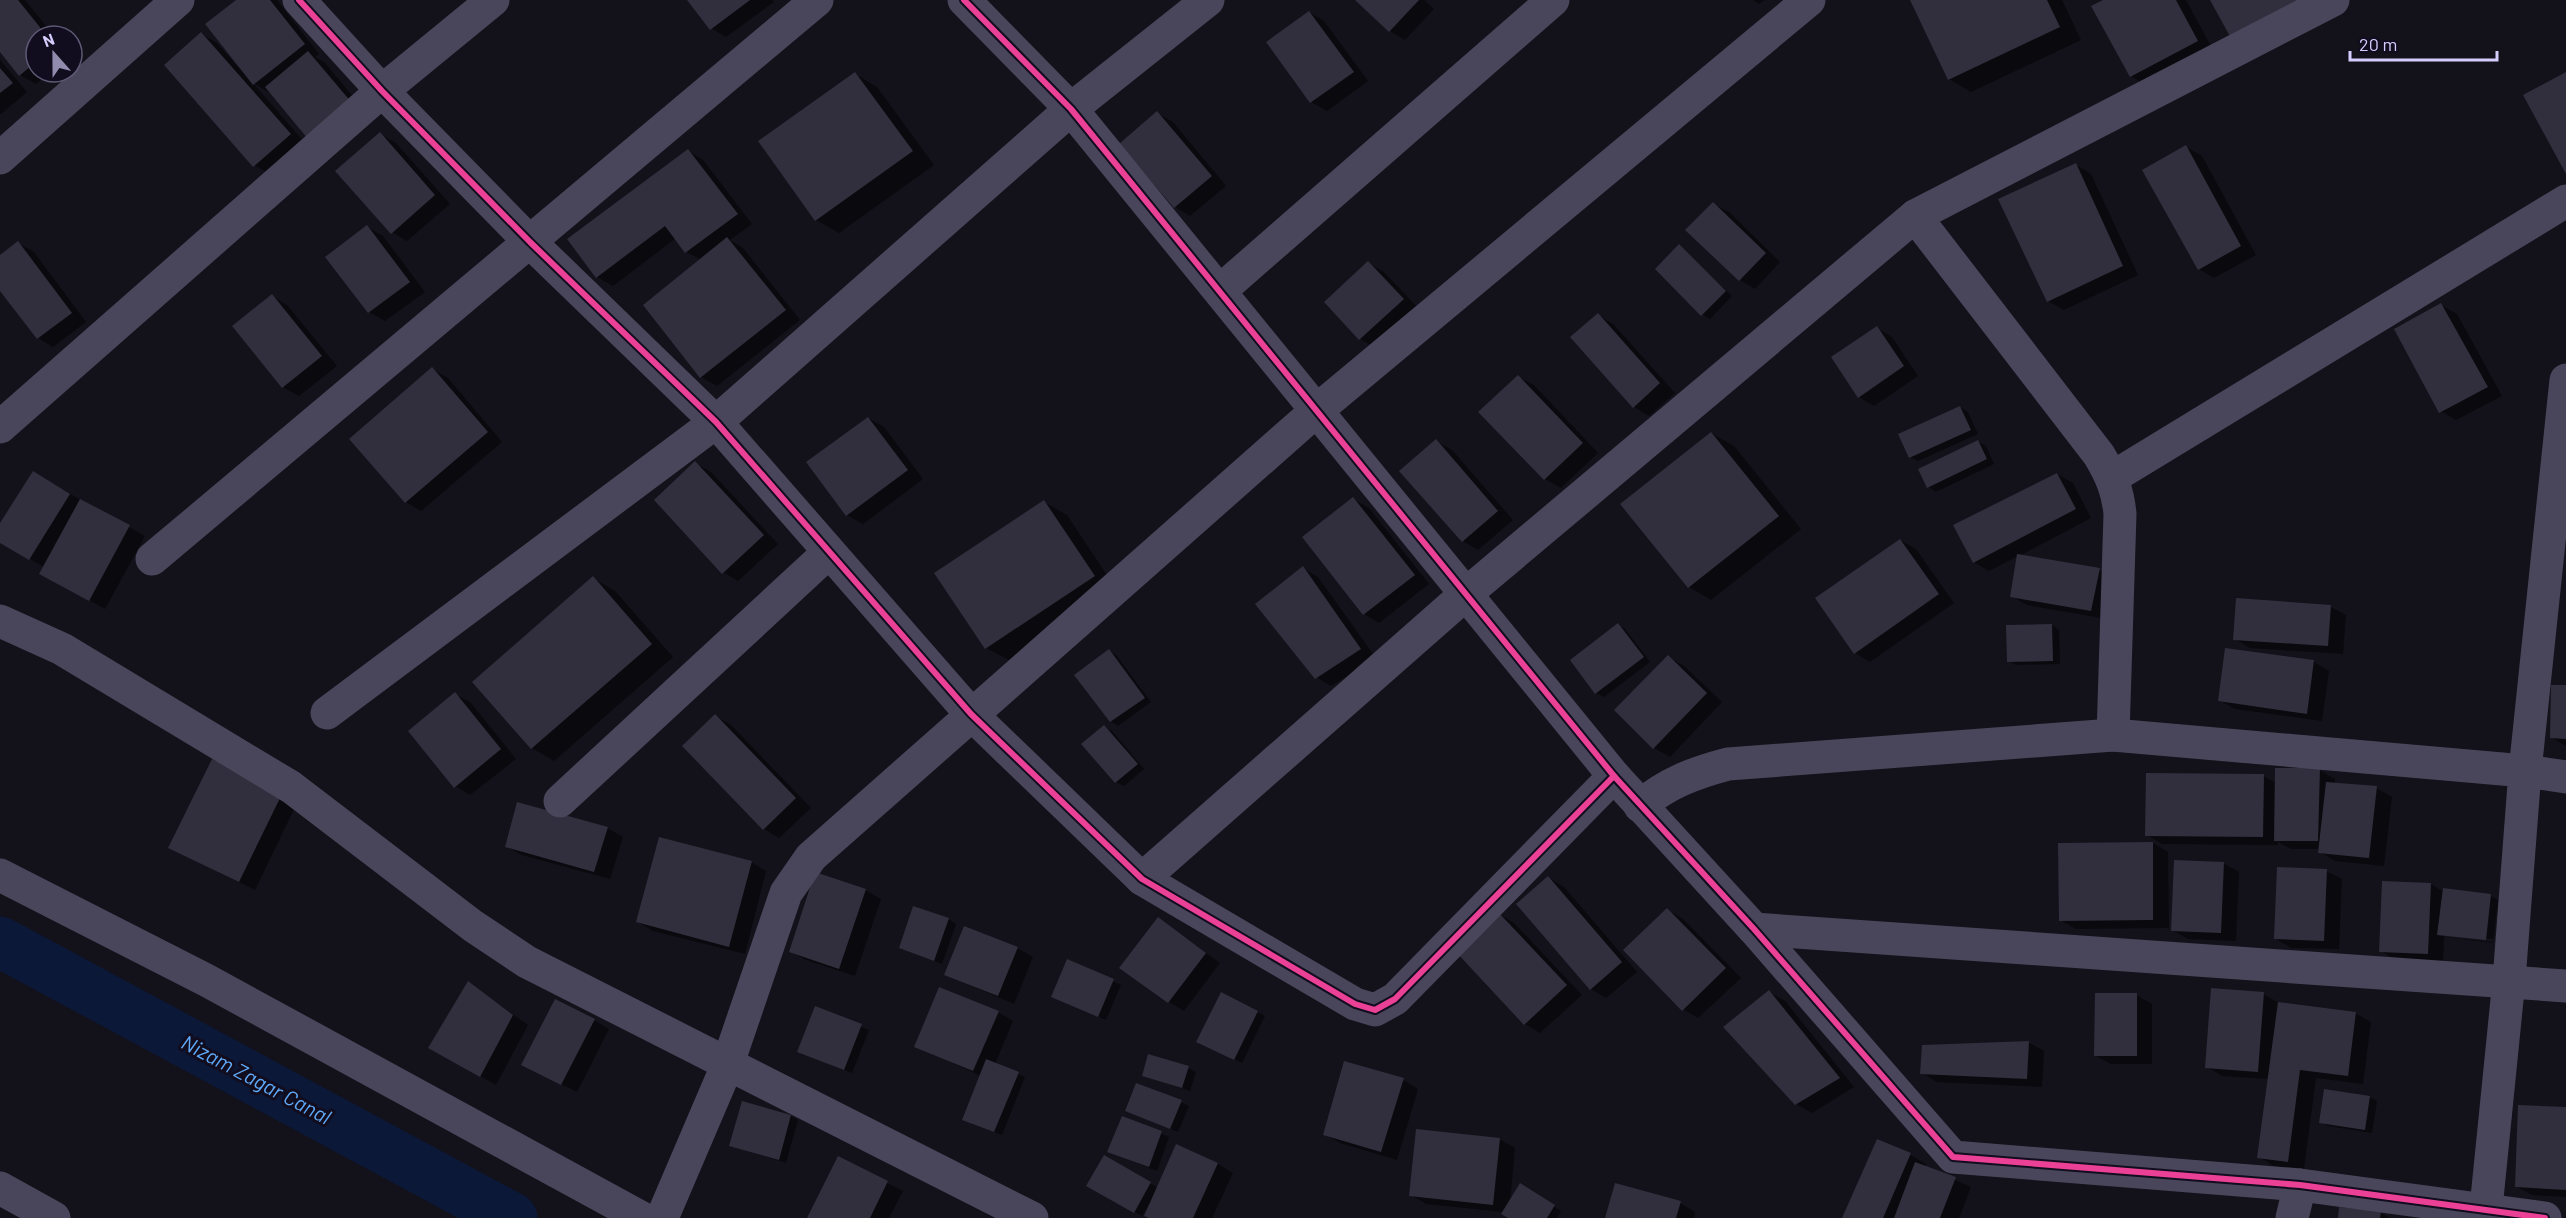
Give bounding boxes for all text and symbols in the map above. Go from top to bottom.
north arrow [24,24,84,84]
scale bar [2350,24,2497,62]
text: N [40,29,57,50]
text: 20 m [2359,33,2397,55]
water label: Nizam Zagar Canal [178,1029,336,1129]

